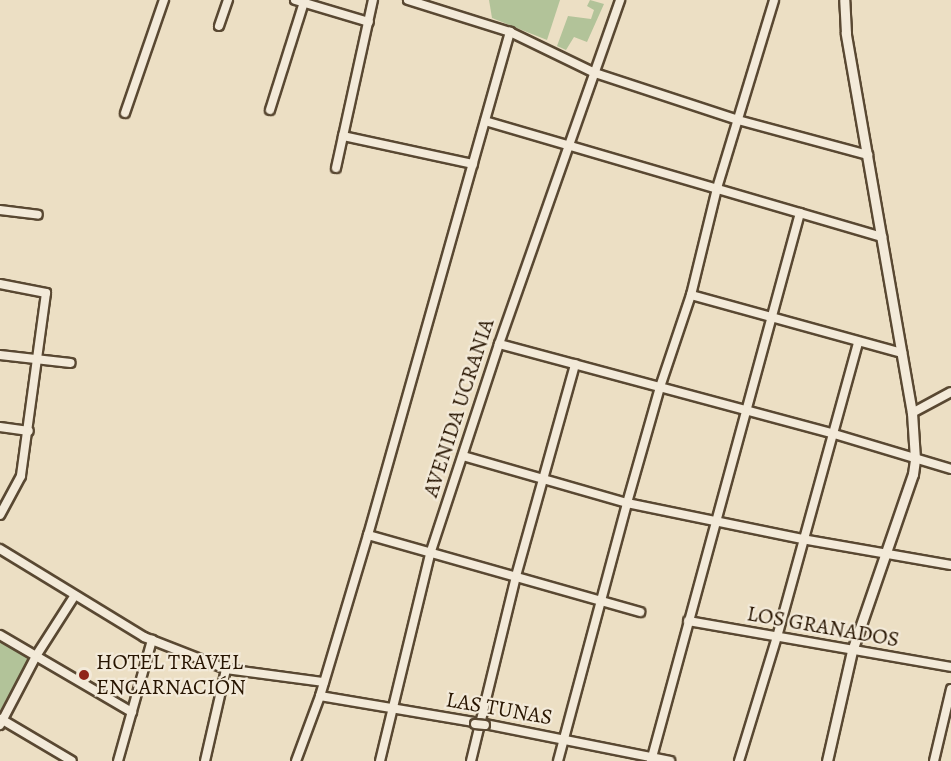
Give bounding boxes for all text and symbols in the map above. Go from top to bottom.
street label: AVENIDA UCRANIA [418,315,500,501]
street label: LOS GRANADOS [745,601,901,653]
place label: HOTEL TRAVEL ENCARNACIÓN [96,649,246,700]
marker: HOTEL TRAVEL ENCARNACIÓN [77,668,91,682]
street label: LAS TUNAS [444,687,554,731]

